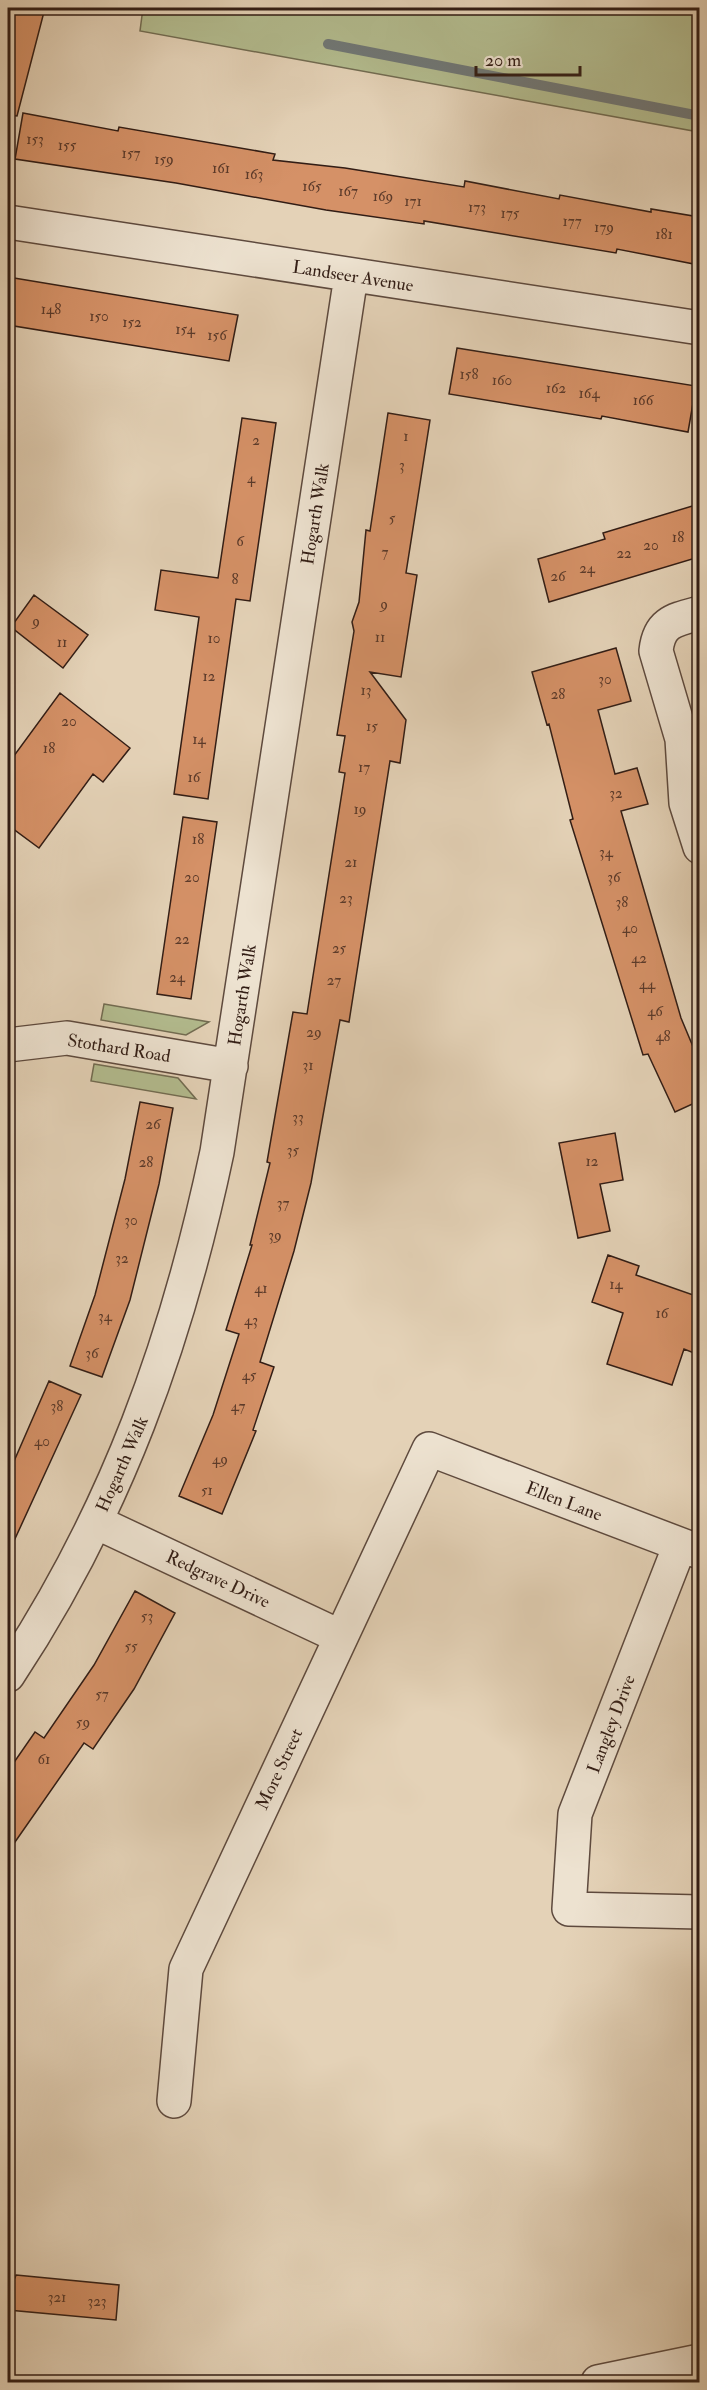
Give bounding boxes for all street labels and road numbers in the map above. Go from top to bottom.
street label: Landseer Avenue [291,256,416,297]
street label: Hogarth Walk [296,461,335,567]
street label: Hogarth Walk [223,942,262,1048]
street label: Stothard Road [66,1029,172,1068]
street label: Hogarth Walk [91,1412,154,1516]
street label: Ellen Lane [522,1476,606,1527]
street label: Redgrave Drive [162,1545,274,1614]
street label: Langley Drive [582,1671,641,1777]
street label: More Street [251,1725,308,1814]

